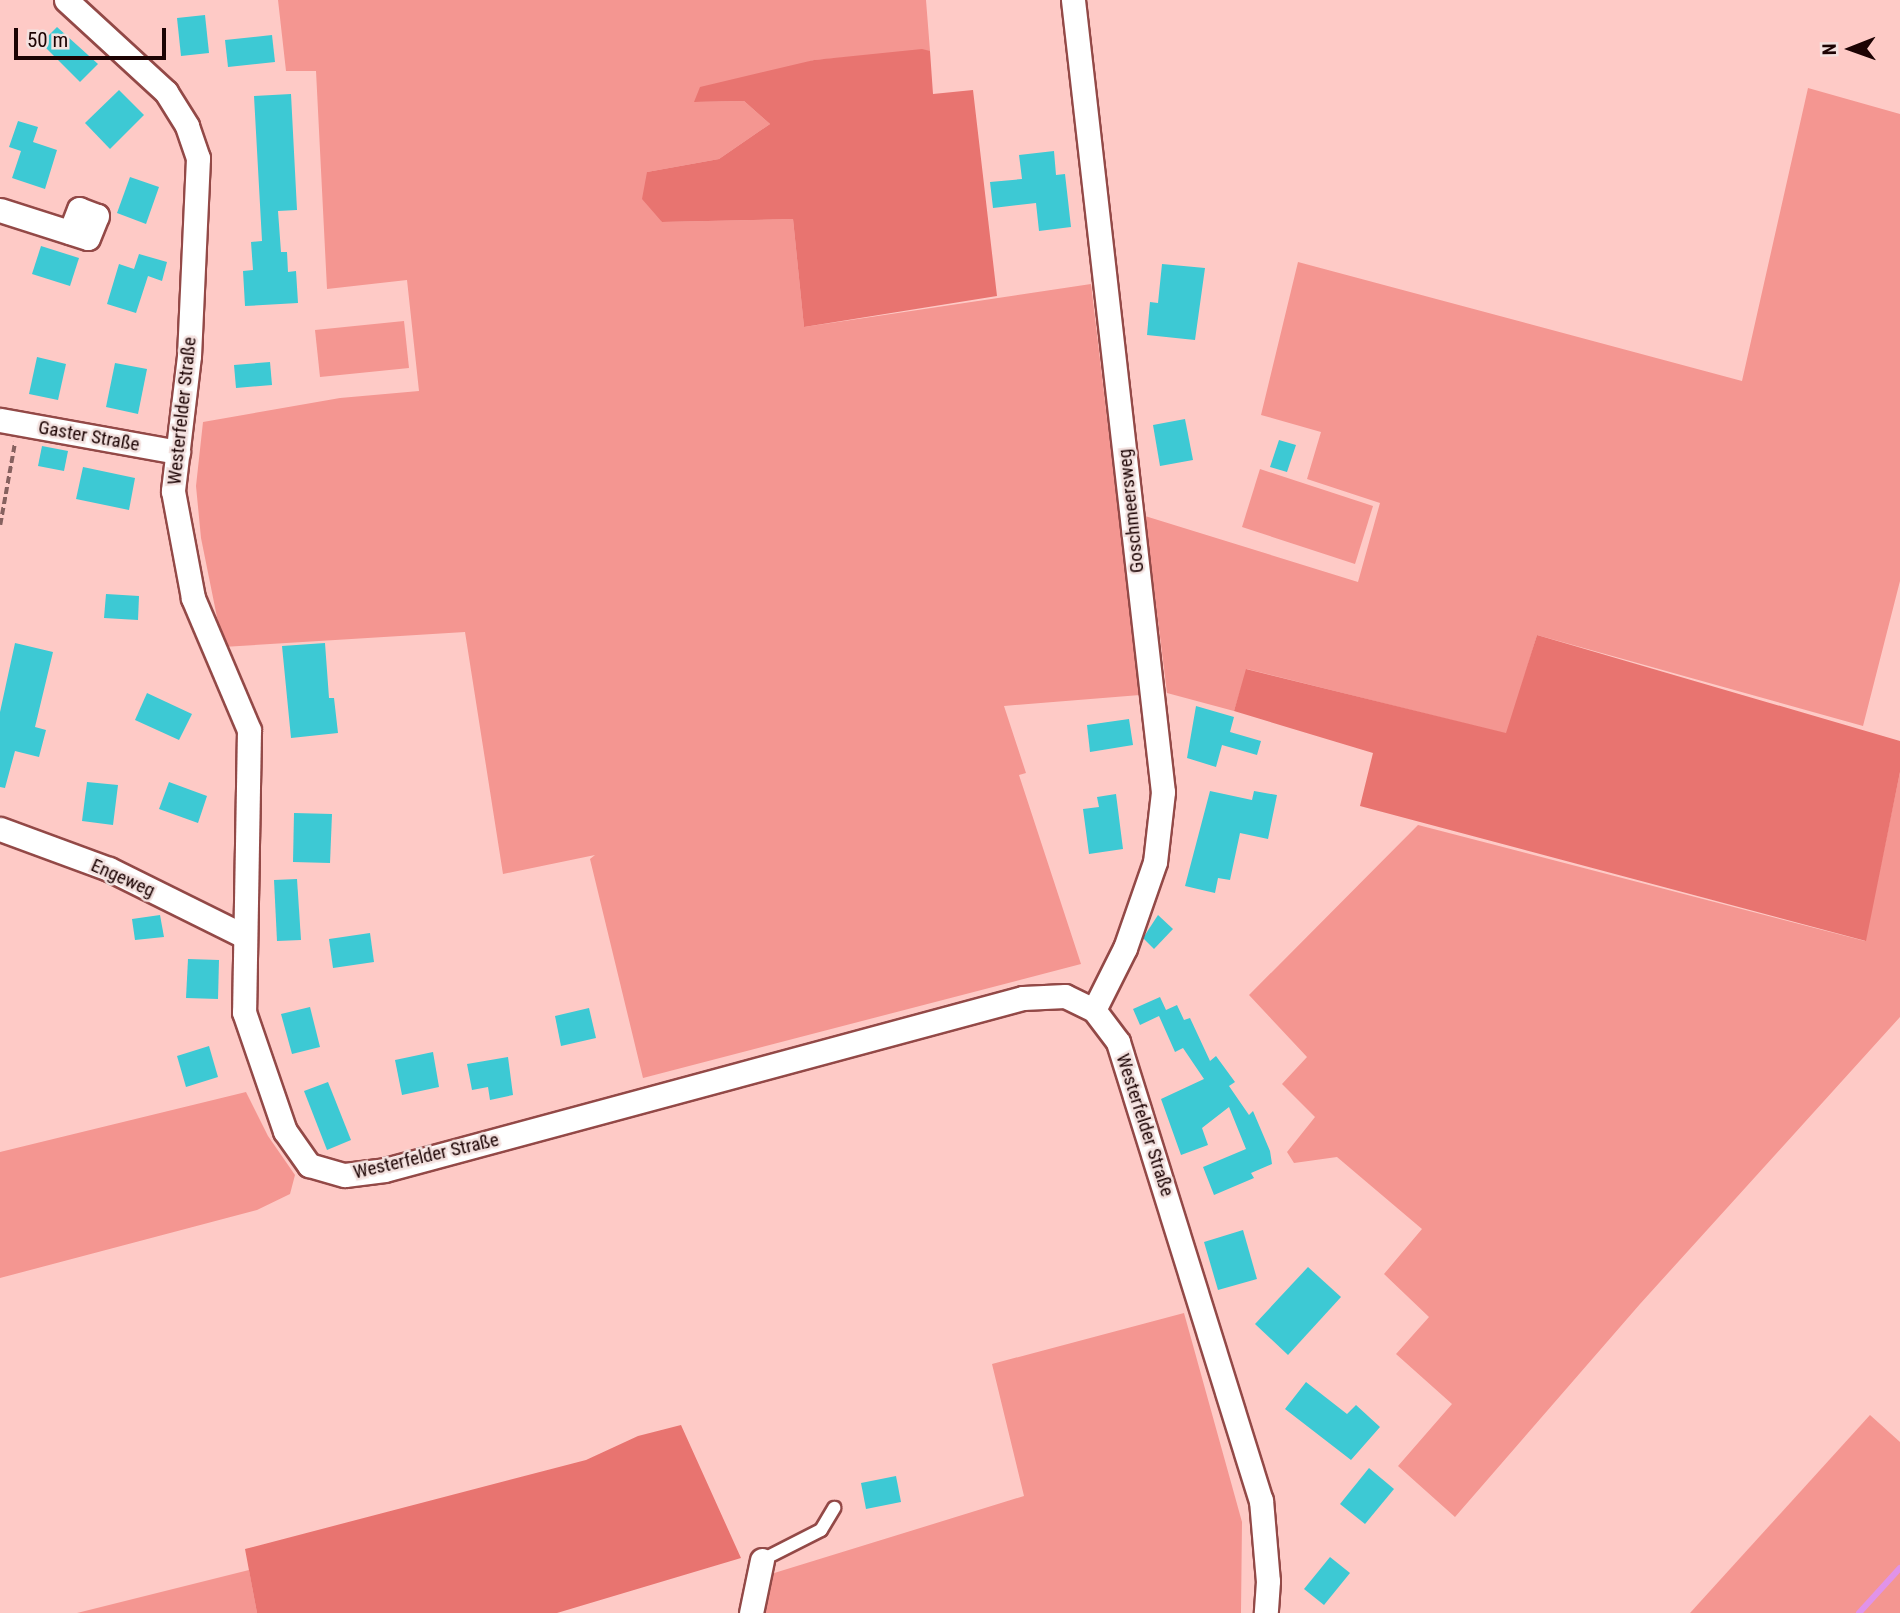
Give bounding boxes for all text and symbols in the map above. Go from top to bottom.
scale bar [18,14,170,58]
north arrow [1816,14,1886,84]
text: 50 m [27,28,68,52]
text: N [1818,43,1841,55]
street label: Westerfelder Straße [163,336,201,486]
street label: Gaster Straße [37,416,141,456]
street label: Goschmeersweg [1113,448,1149,574]
street label: Engeweg [88,854,158,902]
street label: Westerfelder Straße [1111,1051,1179,1199]
street label: Westerfelder Straße [351,1128,501,1184]

